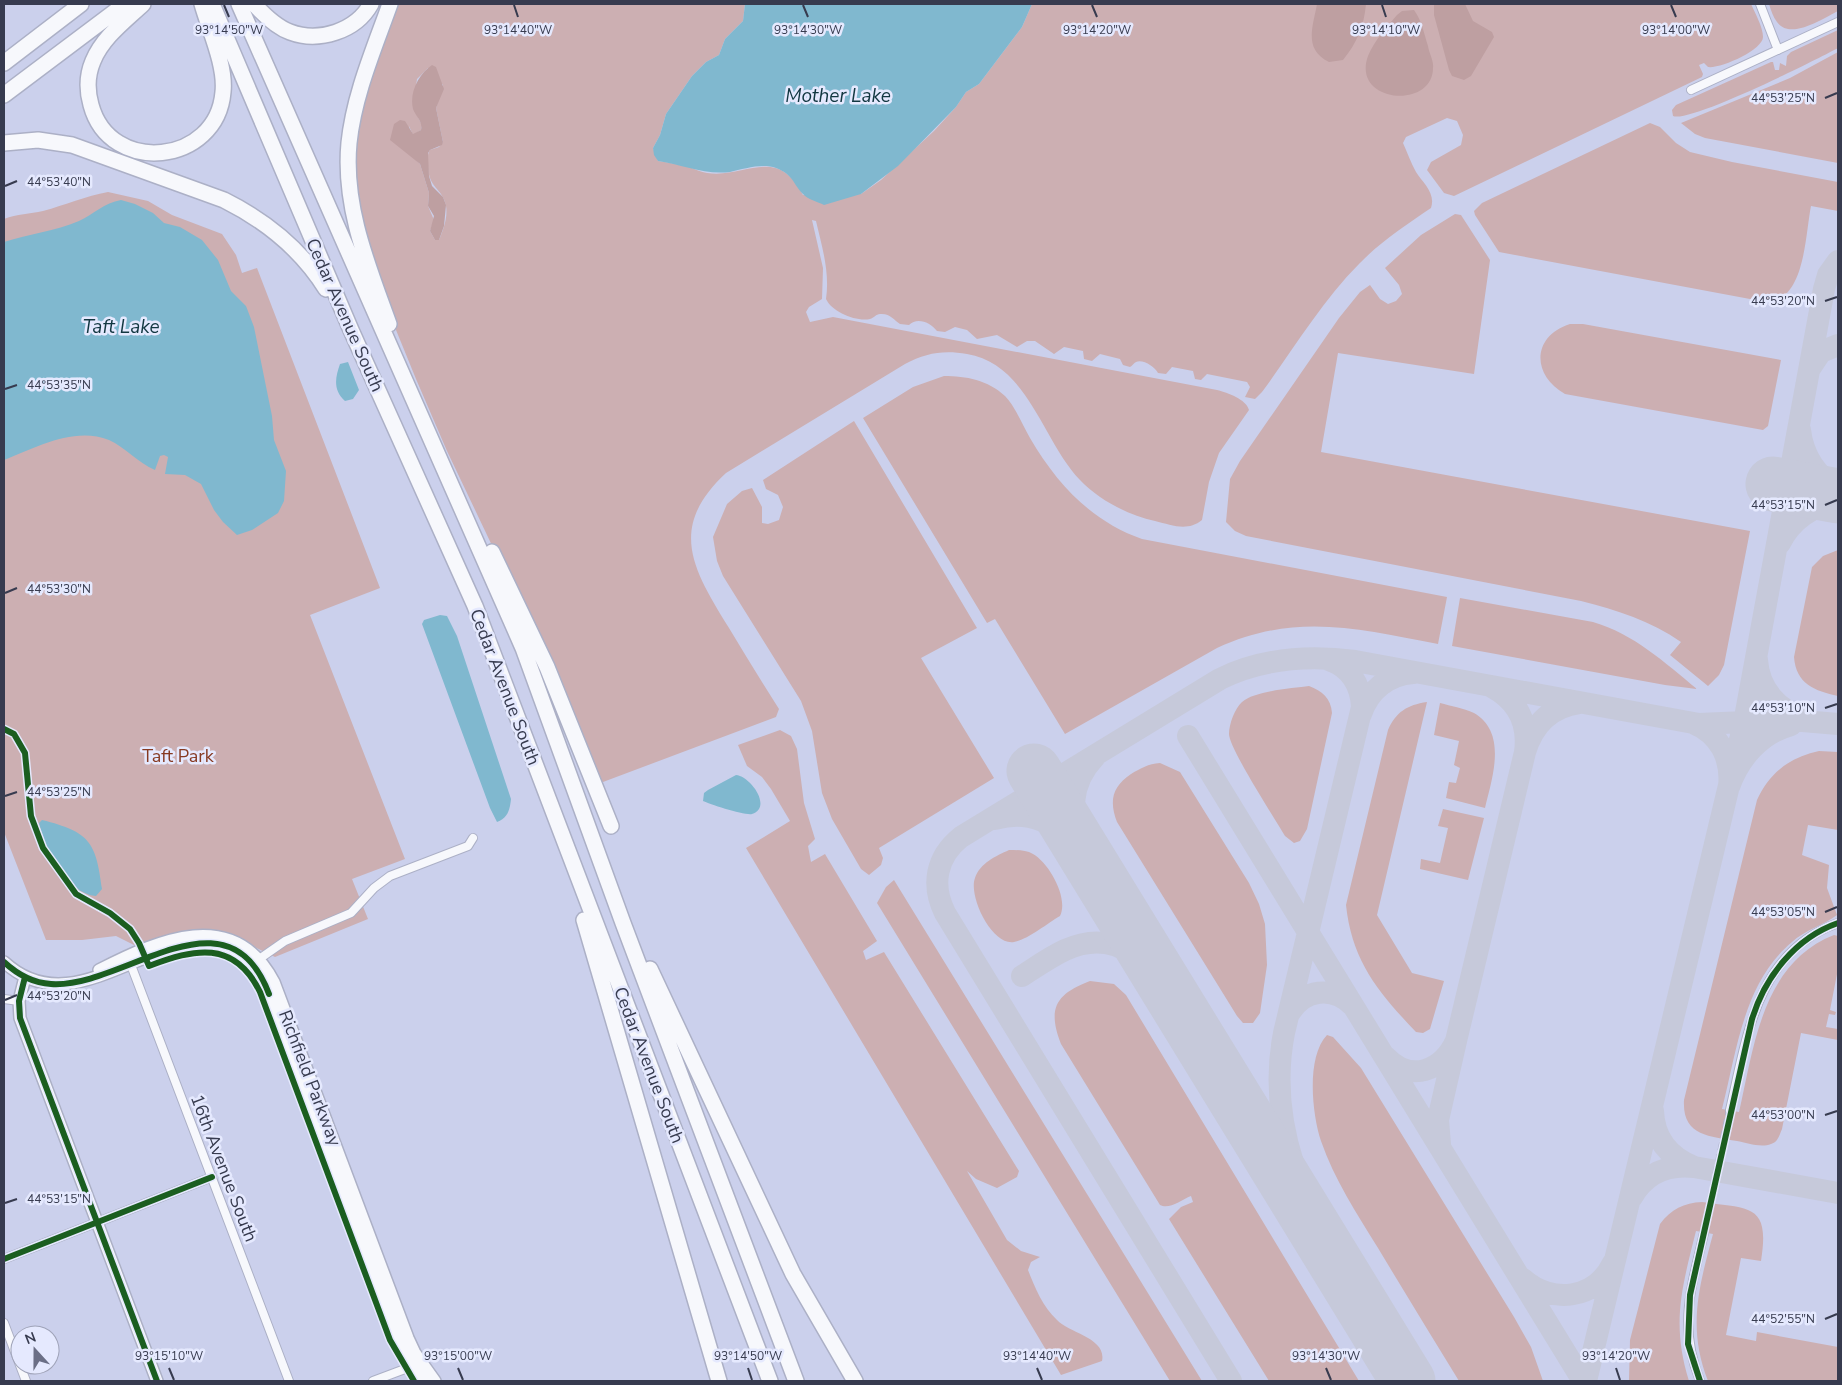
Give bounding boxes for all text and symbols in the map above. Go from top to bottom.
text: 93°14'50"W [195,22,263,38]
text: 93°14'40"W [484,22,552,38]
text: 93°14'30"W [774,22,842,38]
text: 93°14'20"W [1063,22,1131,38]
text: 93°14'10"W [1352,22,1420,38]
text: 93°14'00"W [1642,22,1710,38]
water label: Mother Lake [785,83,891,109]
text: 44°53'25"N [1751,90,1815,106]
text: 44°53'40"N [27,174,91,190]
street label: Cedar Avenue South [300,234,390,396]
text: 44°53'20"N [1751,293,1815,309]
water label: Taft Lake [82,314,160,340]
text: 44°53'35"N [27,377,91,393]
text: 44°53'15"N [1751,497,1815,513]
text: 44°53'30"N [27,581,91,597]
street label: Cedar Avenue South [464,605,546,769]
text: 44°53'10"N [1751,700,1815,716]
park label: Taft Park [142,744,215,768]
text: 44°53'25"N [27,784,91,800]
text: 44°53'05"N [1751,904,1815,920]
street label: Cedar Avenue South [608,983,690,1147]
text: 44°53'20"N [27,988,91,1004]
street label: Richfield Parkway [273,1006,347,1150]
street label: 16th Avenue South [185,1091,263,1245]
text: 44°53'00"N [1751,1107,1815,1123]
text: 44°53'15"N [27,1191,91,1207]
text: 44°52'55"N [1751,1311,1815,1327]
north arrow [10,1325,60,1375]
text: N [22,1328,39,1349]
text: 93°15'10"W [135,1348,203,1364]
text: 93°15'00"W [424,1348,492,1364]
text: 93°14'50"W [714,1348,782,1364]
text: 93°14'40"W [1003,1348,1071,1364]
text: 93°14'30"W [1292,1348,1360,1364]
text: 93°14'20"W [1582,1348,1650,1364]

